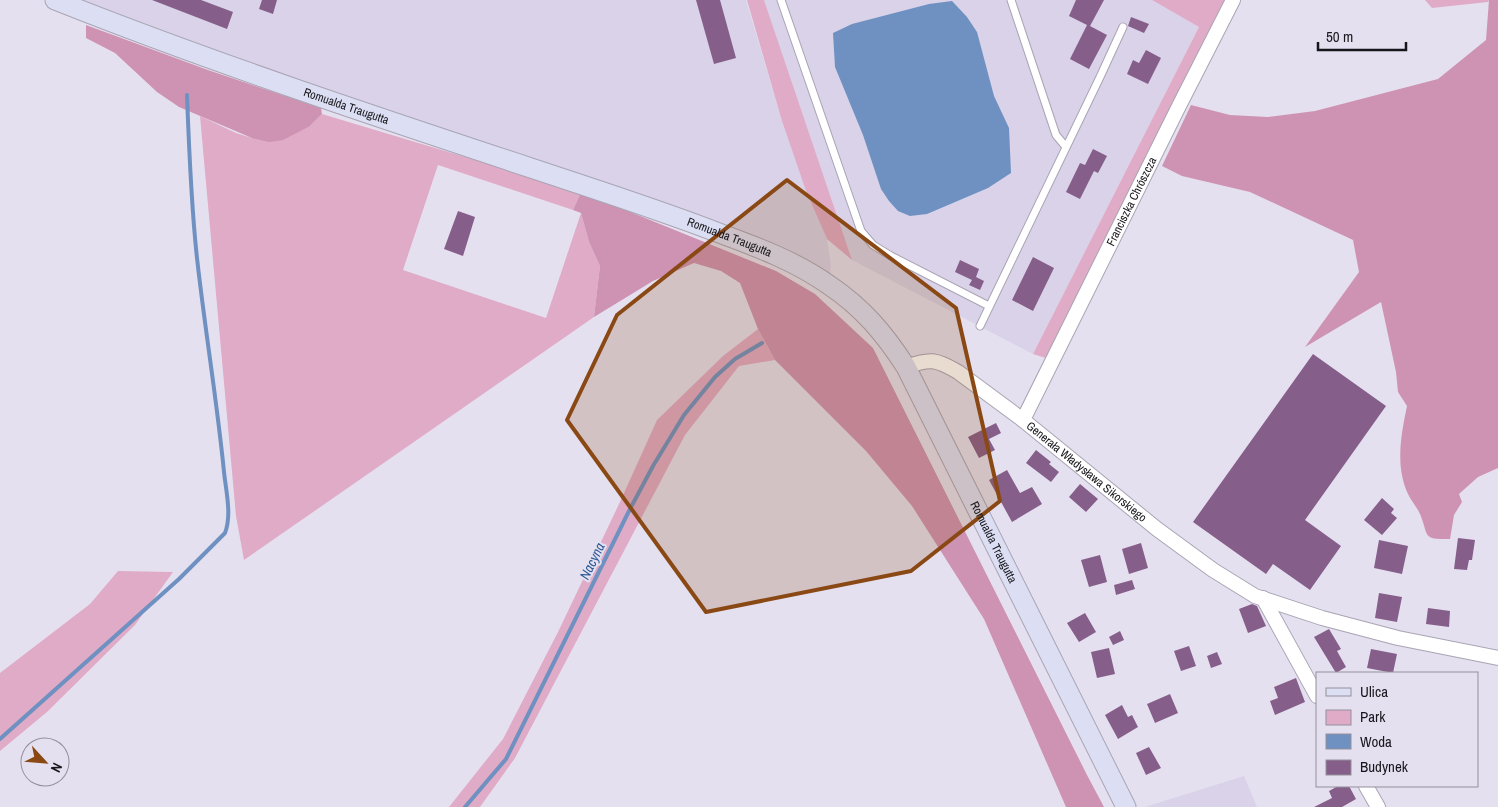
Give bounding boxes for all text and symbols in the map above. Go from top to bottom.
scale bar [1318,20,1406,52]
text: 50 m [1326,26,1353,47]
street label: Romualda Traugutta [301,84,392,128]
street label: Franciszka Chrószcza [1103,154,1161,249]
street label: Romualda Traugutta [685,214,775,261]
street label: Generała Władysława Sikorskiego [1023,418,1150,525]
street label: Romualda Traugutta [966,499,1021,586]
water label: Nacyna [575,540,609,582]
legend [1316,672,1478,787]
text: Ulica [1360,681,1388,702]
text: Park [1360,706,1386,727]
text: Woda [1360,731,1392,752]
north arrow [20,737,70,787]
text: Budynek [1360,756,1409,777]
text: N [47,760,67,775]

